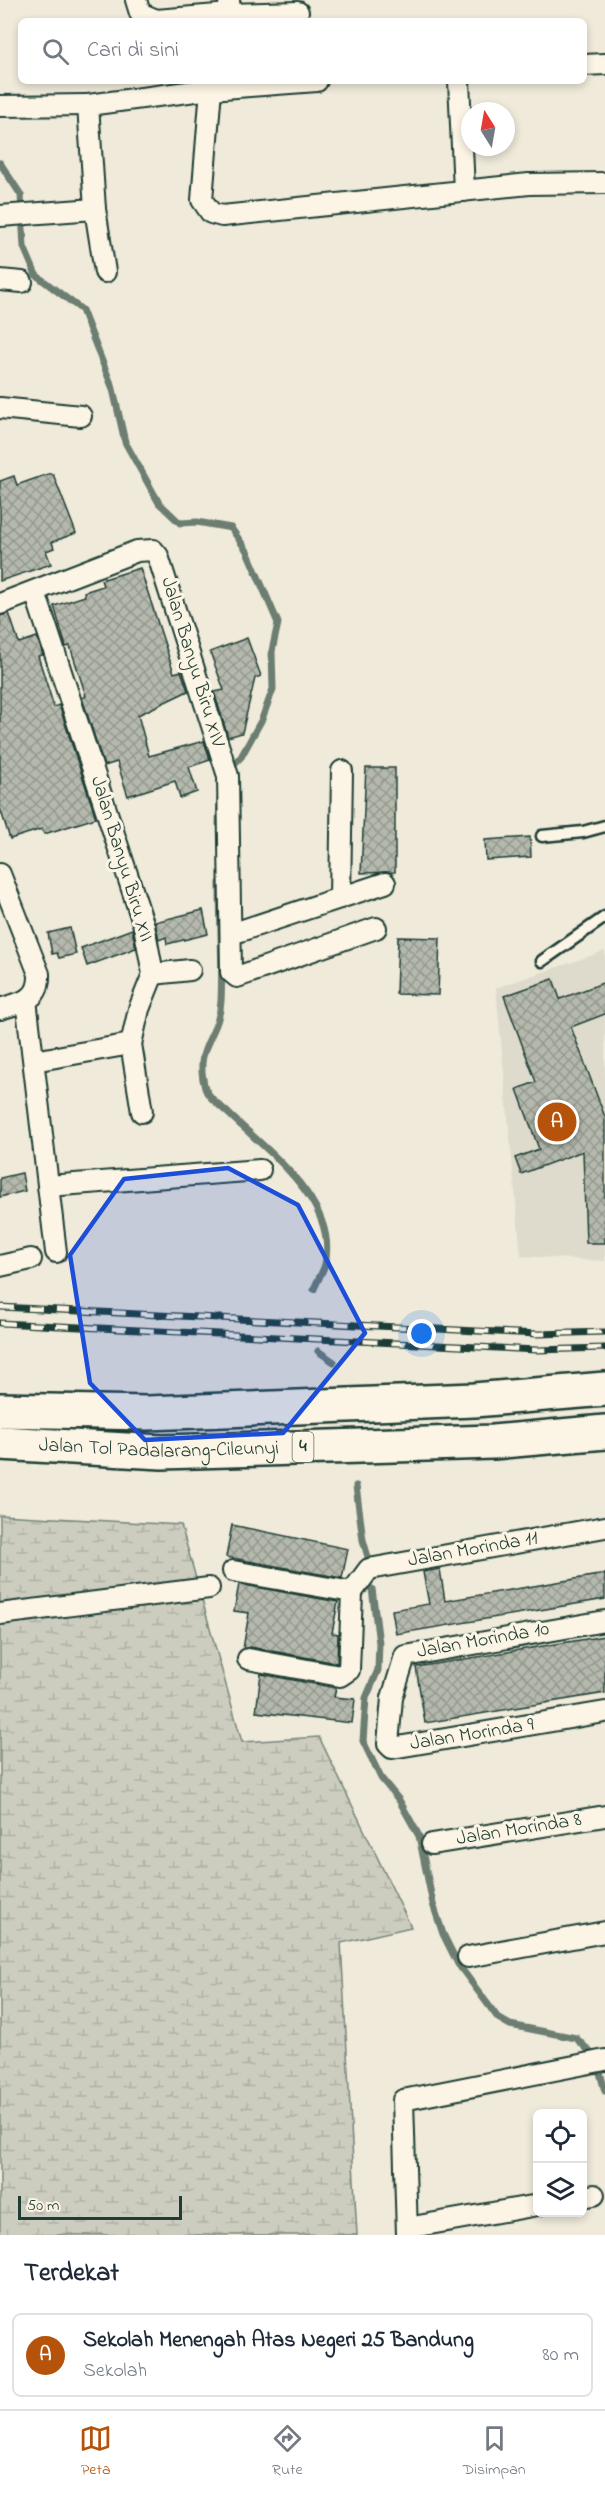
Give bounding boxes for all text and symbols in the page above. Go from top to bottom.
search box [18,18,587,84]
icon: search [39,35,72,68]
text: Cari di sini [87,35,179,67]
north arrow [461,102,515,156]
street label: Jalan Banyu Biru XIV [152,573,232,751]
street label: Jalan Banyu Biru XII [82,773,160,945]
pin: A [538,1100,576,1144]
your location [407,1319,436,1348]
street label: Jalan Tol Padalarang–Cileunyi [38,1431,279,1467]
road number: 4 [292,1432,314,1462]
street label: Jalan Morinda 11 [406,1524,540,1576]
street label: Jalan Morinda 10 [415,1615,552,1667]
street label: Jalan Morinda 9 [408,1711,536,1759]
street label: Jalan Morinda 8 [454,1806,584,1854]
map controls [533,2109,587,2217]
button: locate [533,2109,587,2163]
button: layers [533,2163,587,2217]
scale bar [18,2193,182,2220]
text: 50 m [27,2194,59,2218]
text: Terdekat [24,2255,119,2293]
text: Sekolah Menengah Atas Negeri 25 Bandung [83,2325,474,2357]
text: A [39,2341,52,2370]
text: 80 m [542,2341,579,2370]
text: Sekolah [83,2357,147,2386]
tab: Peta [79,2422,112,2482]
tab: Rute [271,2422,304,2482]
tab: Disimpan [462,2422,526,2482]

